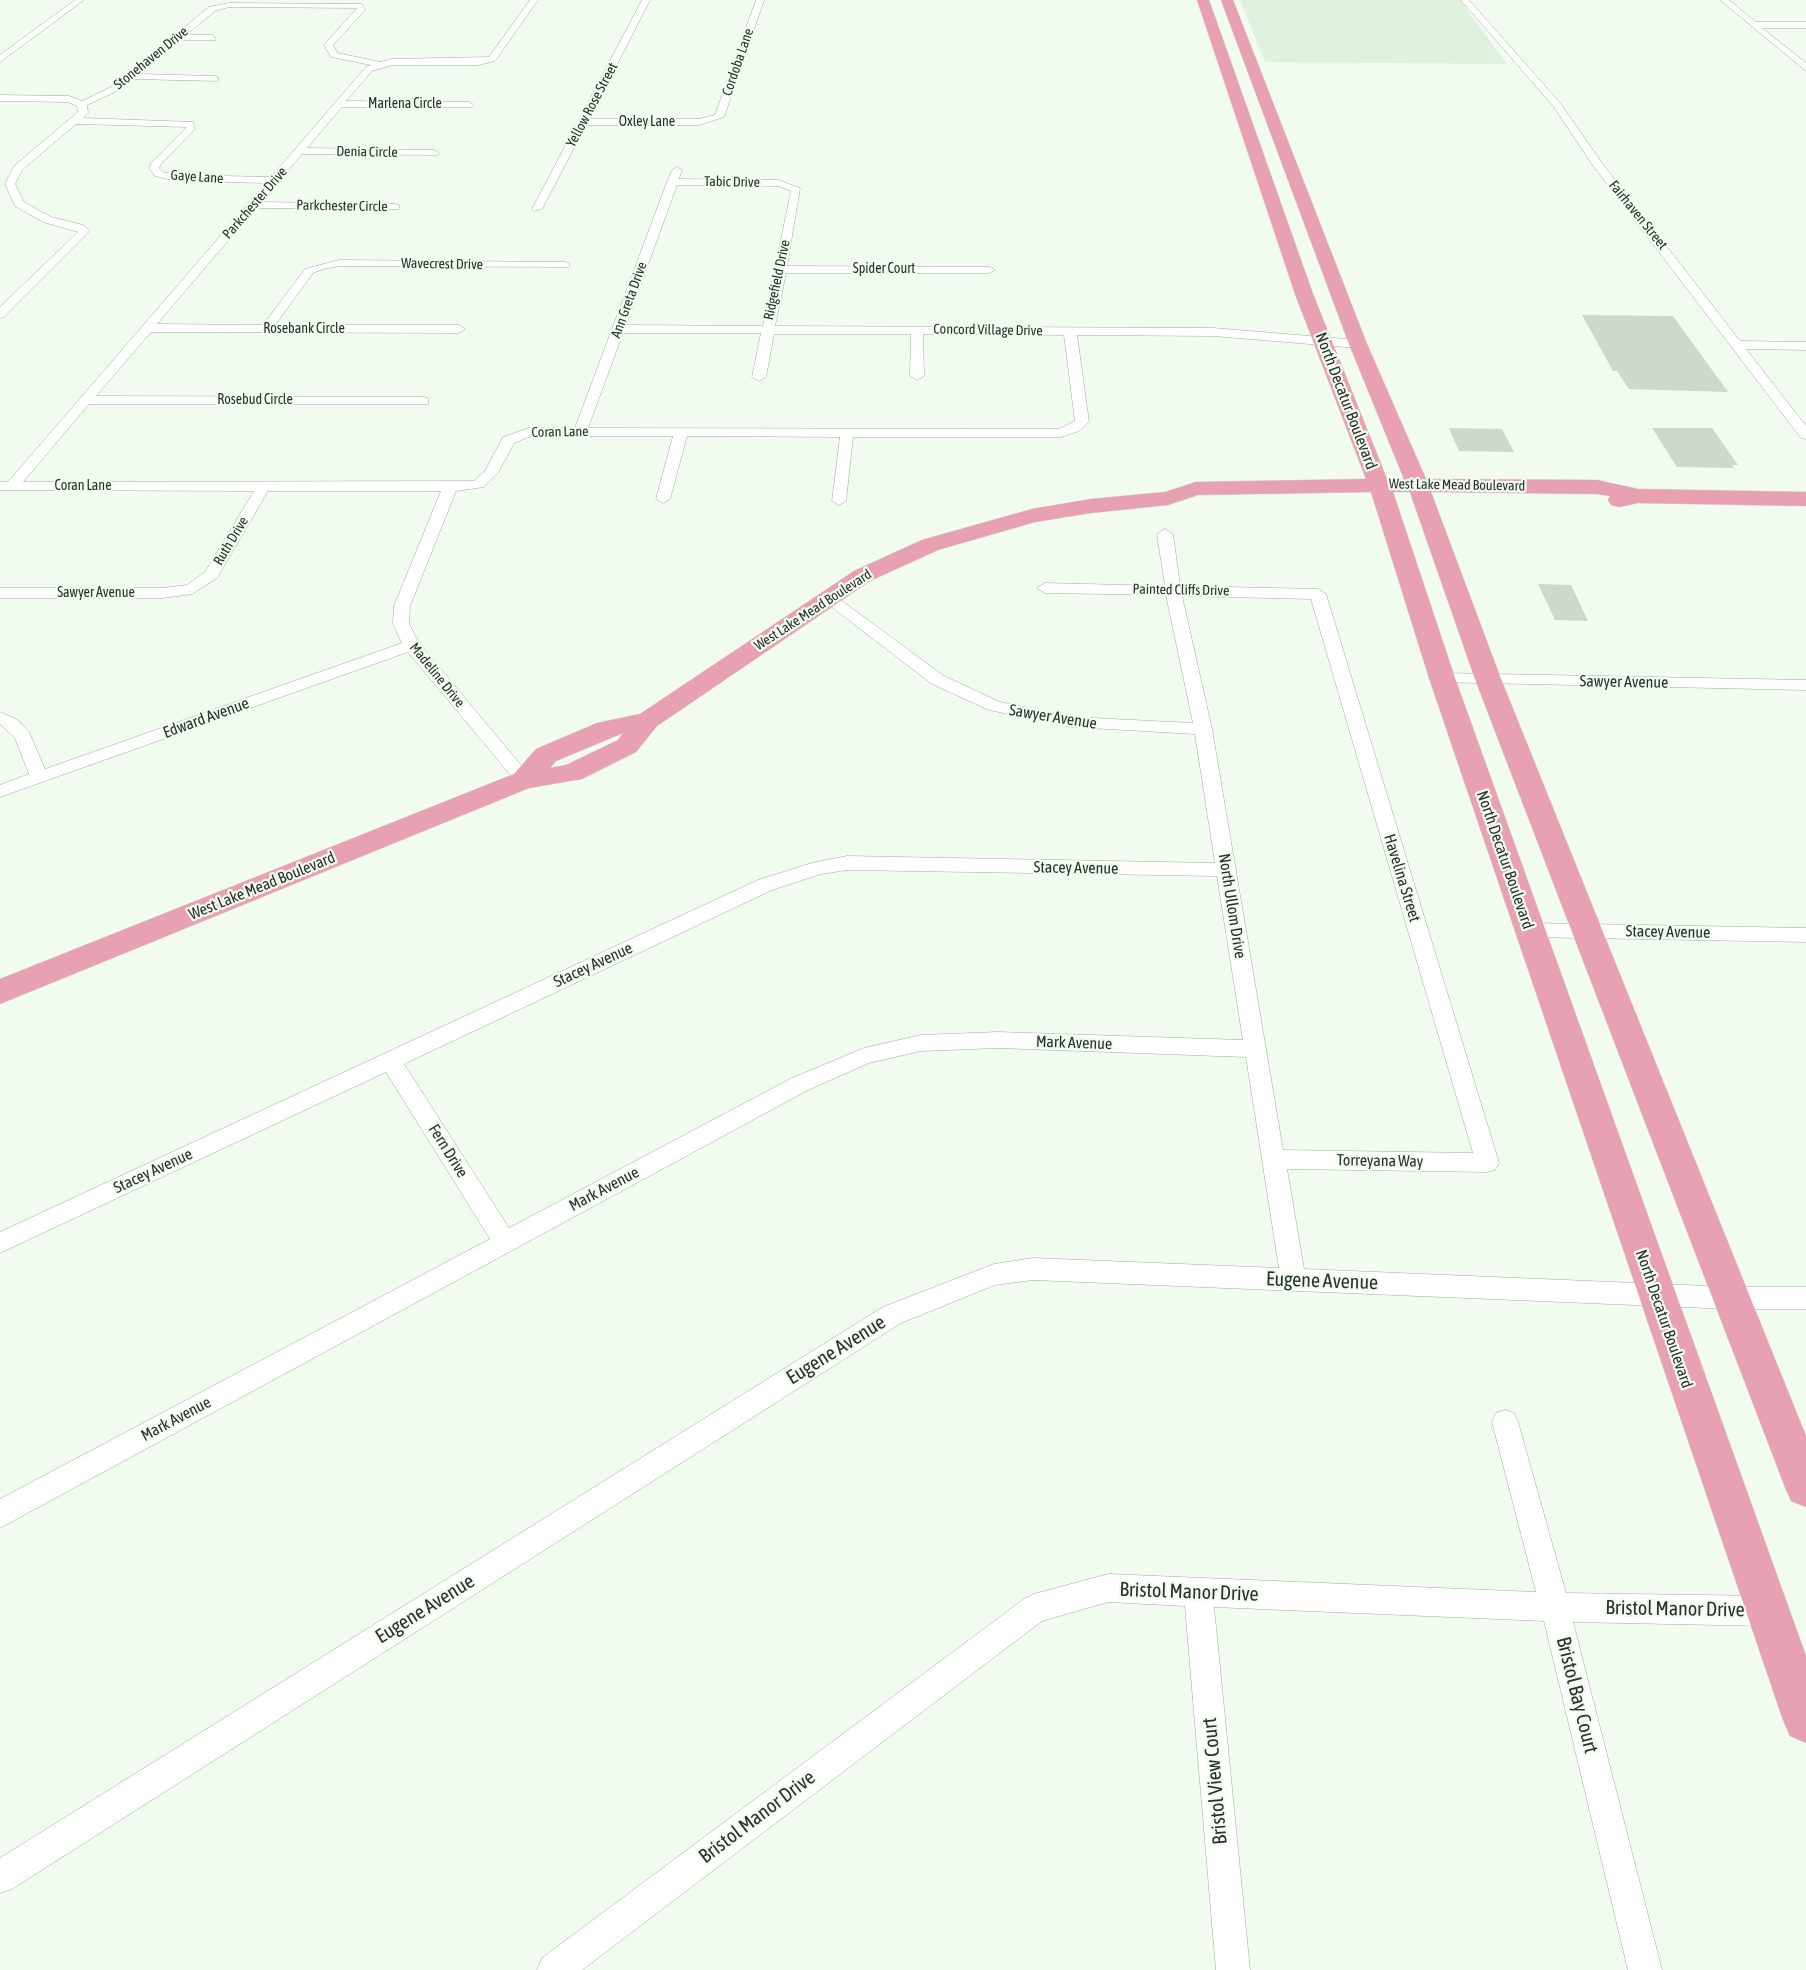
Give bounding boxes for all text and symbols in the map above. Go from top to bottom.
street label: Stonehaven Drive [110,23,192,93]
street label: Cordoba Lane [719,26,757,98]
street label: Yellow Rose Street [563,60,621,150]
street label: Marlena Circle [368,96,442,112]
street label: Oxley Lane [619,114,675,130]
street label: Denia Circle [336,143,398,161]
street label: Parkchester Drive [219,164,291,242]
street label: Gaye Lane [170,167,224,187]
street label: Tabic Drive [704,173,760,191]
street label: Fairhaven Street [1605,177,1671,253]
street label: Parkchester Circle [296,197,388,215]
street label: Ridgefield Drive [760,238,794,322]
street label: Wavecrest Drive [401,255,483,273]
street label: Ann Greta Drive [607,260,651,340]
street label: Spider Court [853,261,915,277]
street label: Rosebank Circle [263,321,345,337]
street label: Concord Village Drive [933,321,1043,339]
street label: North Decatur Boulevard [1311,330,1381,472]
street label: Rosebud Circle [217,392,293,408]
street label: Coran Lane [531,423,589,441]
street label: West Lake Mead Boulevard [1389,475,1525,495]
street label: Coran Lane [54,478,112,494]
street label: Ruth Drive [210,514,252,568]
street label: West Lake Mead Boulevard [751,566,875,654]
street label: Painted Cliffs Drive [1133,581,1229,599]
street label: Sawyer Avenue [57,585,135,601]
street label: Madeline Drive [406,639,468,711]
street label: Sawyer Avenue [1580,672,1668,692]
street label: Edward Avenue [160,694,252,742]
street label: Sawyer Avenue [1008,701,1098,733]
street label: North Decatur Boulevard [1472,788,1538,932]
street label: Havelina Street [1380,832,1424,924]
street label: West Lake Mead Boulevard [186,848,338,924]
street label: North Ullom Drive [1214,852,1250,960]
street label: Stacey Avenue [1033,858,1119,878]
street label: Stacey Avenue [1625,922,1711,942]
street label: Stacey Avenue [550,938,636,992]
street label: Mark Avenue [1035,1032,1113,1054]
street label: Fern Drive [424,1121,472,1181]
street label: Stacey Avenue [110,1144,196,1198]
street label: Torreyana Way [1337,1151,1423,1171]
street label: Mark Avenue [566,1163,642,1215]
street label: North Decatur Boulevard [1631,1247,1697,1391]
street label: Eugene Avenue [1265,1267,1379,1295]
street label: Eugene Avenue [782,1310,890,1390]
street label: Mark Avenue [138,1393,214,1445]
street label: Eugene Avenue [371,1569,479,1649]
street label: Bristol Manor Drive [1119,1578,1259,1606]
street label: Bristol Manor Drive [1605,1596,1745,1622]
street label: Bristol Bay Court [1551,1634,1603,1756]
street label: Bristol View Court [1197,1716,1233,1846]
street label: Bristol Manor Drive [694,1765,820,1869]

